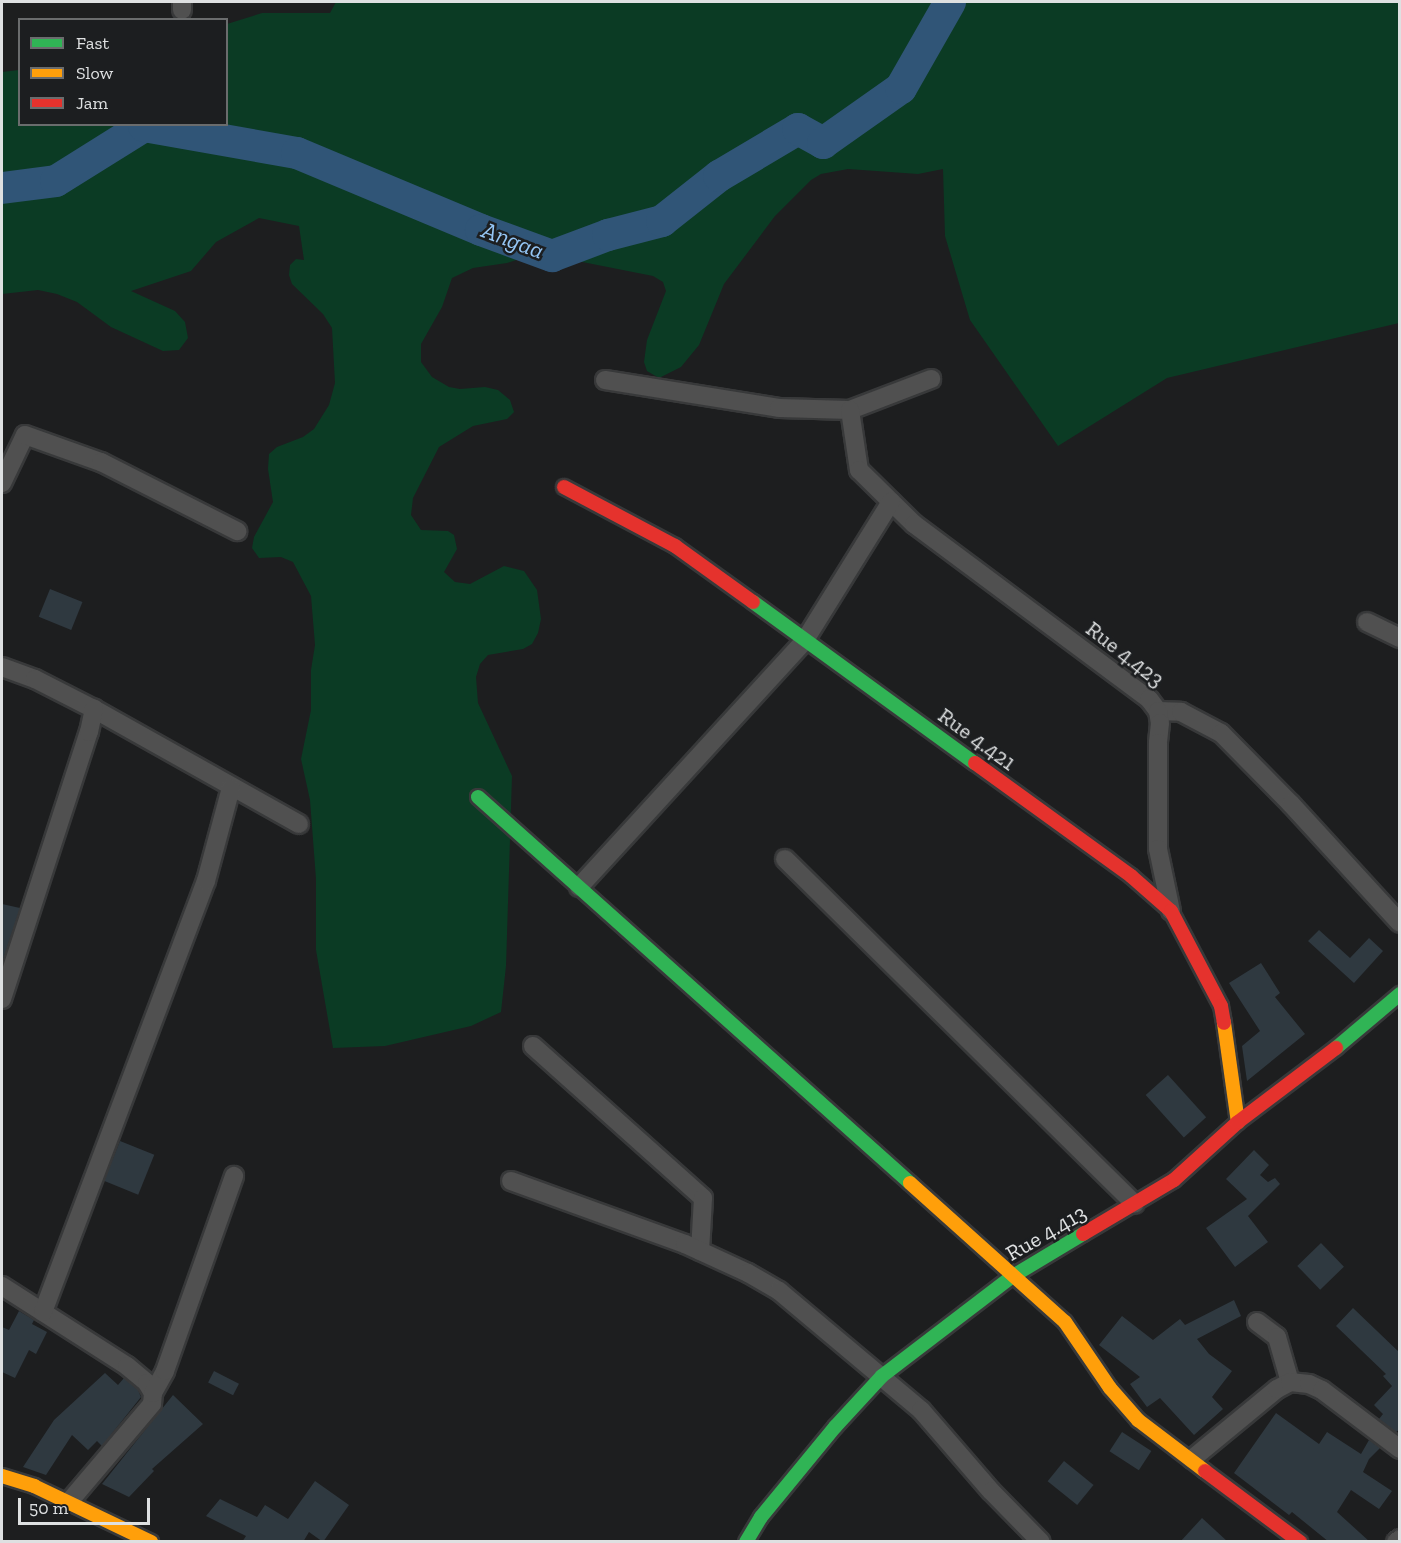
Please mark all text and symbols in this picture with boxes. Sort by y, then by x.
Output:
legend [18,18,228,126]
text: Fast [76,32,109,54]
text: Slow [76,62,113,84]
text: Jam [76,92,108,114]
water label: Angaa [478,215,548,265]
street label: Rue 4.423 [1081,615,1169,693]
street label: Rue 4.421 [933,702,1021,776]
street label: Rue 4.413 [1001,1199,1091,1267]
scale bar [21,1486,153,1524]
text: 50 m [29,1497,68,1519]

